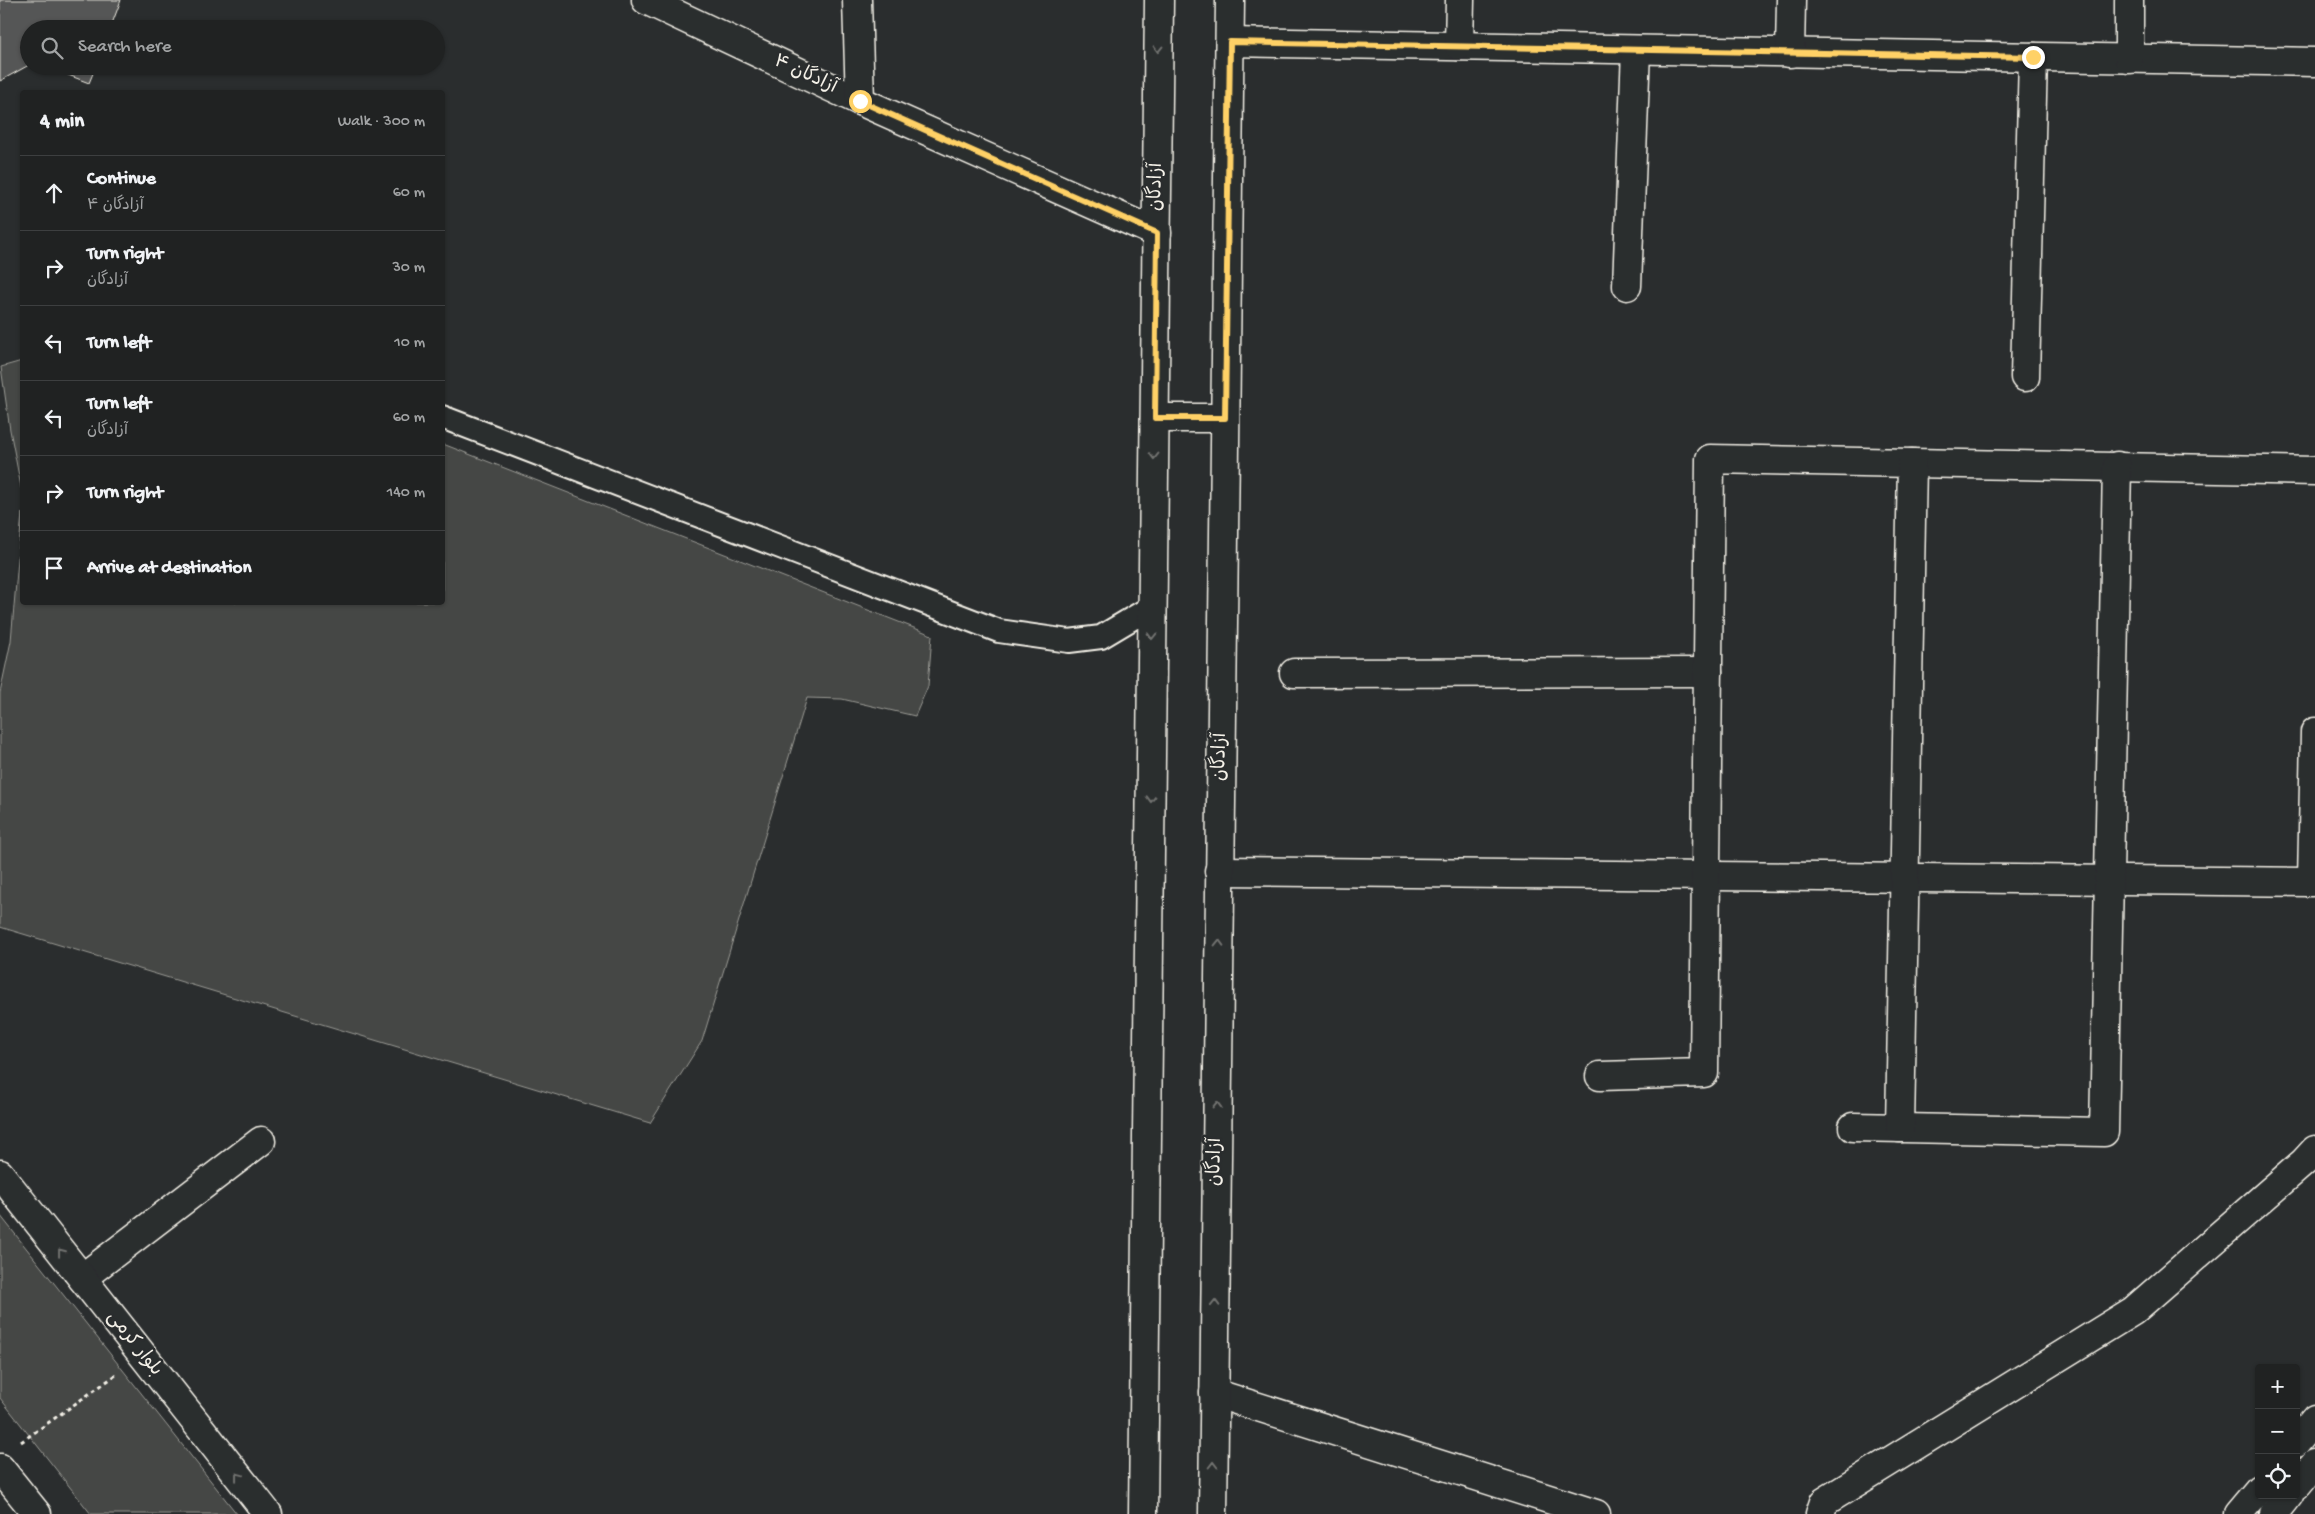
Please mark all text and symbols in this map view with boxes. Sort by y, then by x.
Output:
search box [20,20,445,75]
icon: search [38,34,66,62]
text: Search here [78,36,172,59]
one-way arrow [1153,45,1164,53]
route end [2022,46,2045,69]
street label: آزادگان ۴ [770,49,842,100]
route start [849,90,872,113]
text: 4 min [40,110,84,135]
text: Walk · 300 m [338,113,425,132]
street label: آزادگان [1143,161,1169,211]
text: Continue [87,168,156,191]
icon: ahead [40,179,68,207]
text: 60 m [393,184,425,203]
text: آزادگان ۴ [87,197,144,216]
text: Turn right [87,243,163,266]
icon: right [40,254,68,282]
text: 30 m [392,259,425,278]
text: آزادگان [87,272,128,291]
icon: left [40,329,68,357]
text: Turn left [87,332,151,355]
text: 10 m [394,334,425,353]
text: Turn left [87,393,151,416]
icon: left [40,404,68,432]
text: 60 m [393,409,425,428]
text: آزادگان [87,422,128,441]
one-way arrow [1149,452,1159,460]
icon: right [40,479,68,507]
text: Turn right [87,482,163,505]
text: 140 m [387,484,425,503]
icon: arrive [40,554,68,582]
text: Arrive at destination [87,557,251,580]
one-way arrow [1147,632,1158,640]
street label: آزادگان [1207,731,1233,781]
one-way arrow [1145,795,1156,803]
one-way arrow [1214,939,1224,946]
one-way arrow [1212,1101,1222,1109]
street label: آزادگان [1202,1136,1228,1186]
one-way arrow [59,1249,67,1258]
one-way arrow [1209,1299,1220,1307]
street label: بلوار کرمی [101,1307,167,1381]
map controls [2255,1364,2300,1499]
button: + [2255,1364,2300,1409]
button: − [2255,1409,2300,1454]
button: locate [2255,1454,2300,1499]
one-way arrow [1208,1461,1218,1469]
one-way arrow [235,1473,243,1482]

